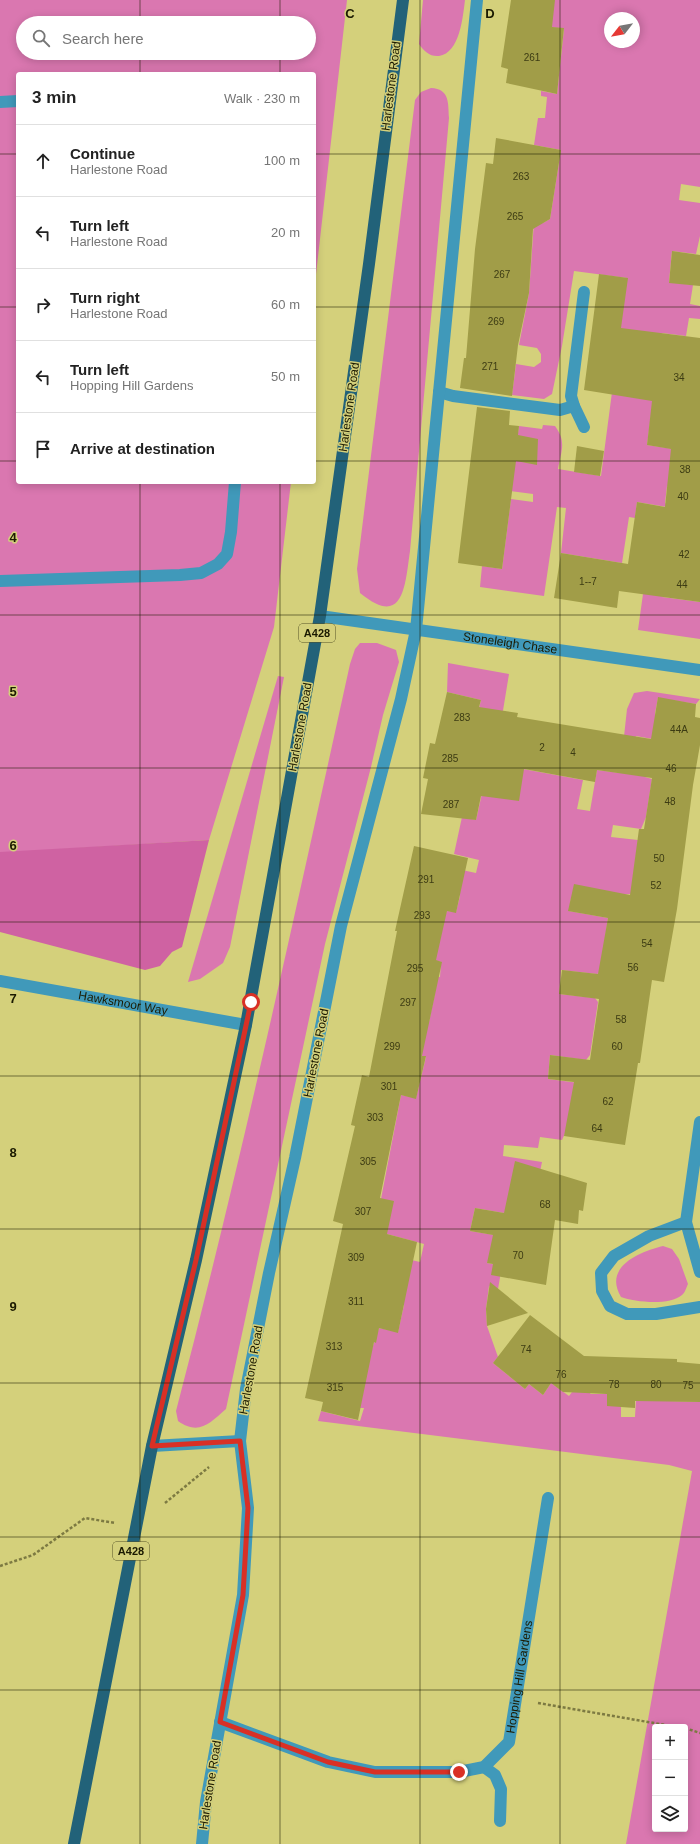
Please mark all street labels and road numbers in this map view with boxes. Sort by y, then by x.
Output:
street label: Harlestone Road [379,40,403,132]
street label: Harlestone Road [336,361,362,453]
road number: A428 [299,624,335,642]
street label: Stoneleigh Chase [462,629,558,657]
street label: Harlestone Road [285,681,315,773]
street label: Hawksmoor Way [77,988,169,1018]
street label: Harlestone Road [301,1007,331,1099]
street label: Harlestone Road [236,1324,266,1416]
road number: A428 [113,1542,149,1560]
street label: Hopping Hill Gardens [503,1619,535,1734]
street label: Harlestone Road [196,1739,224,1831]

